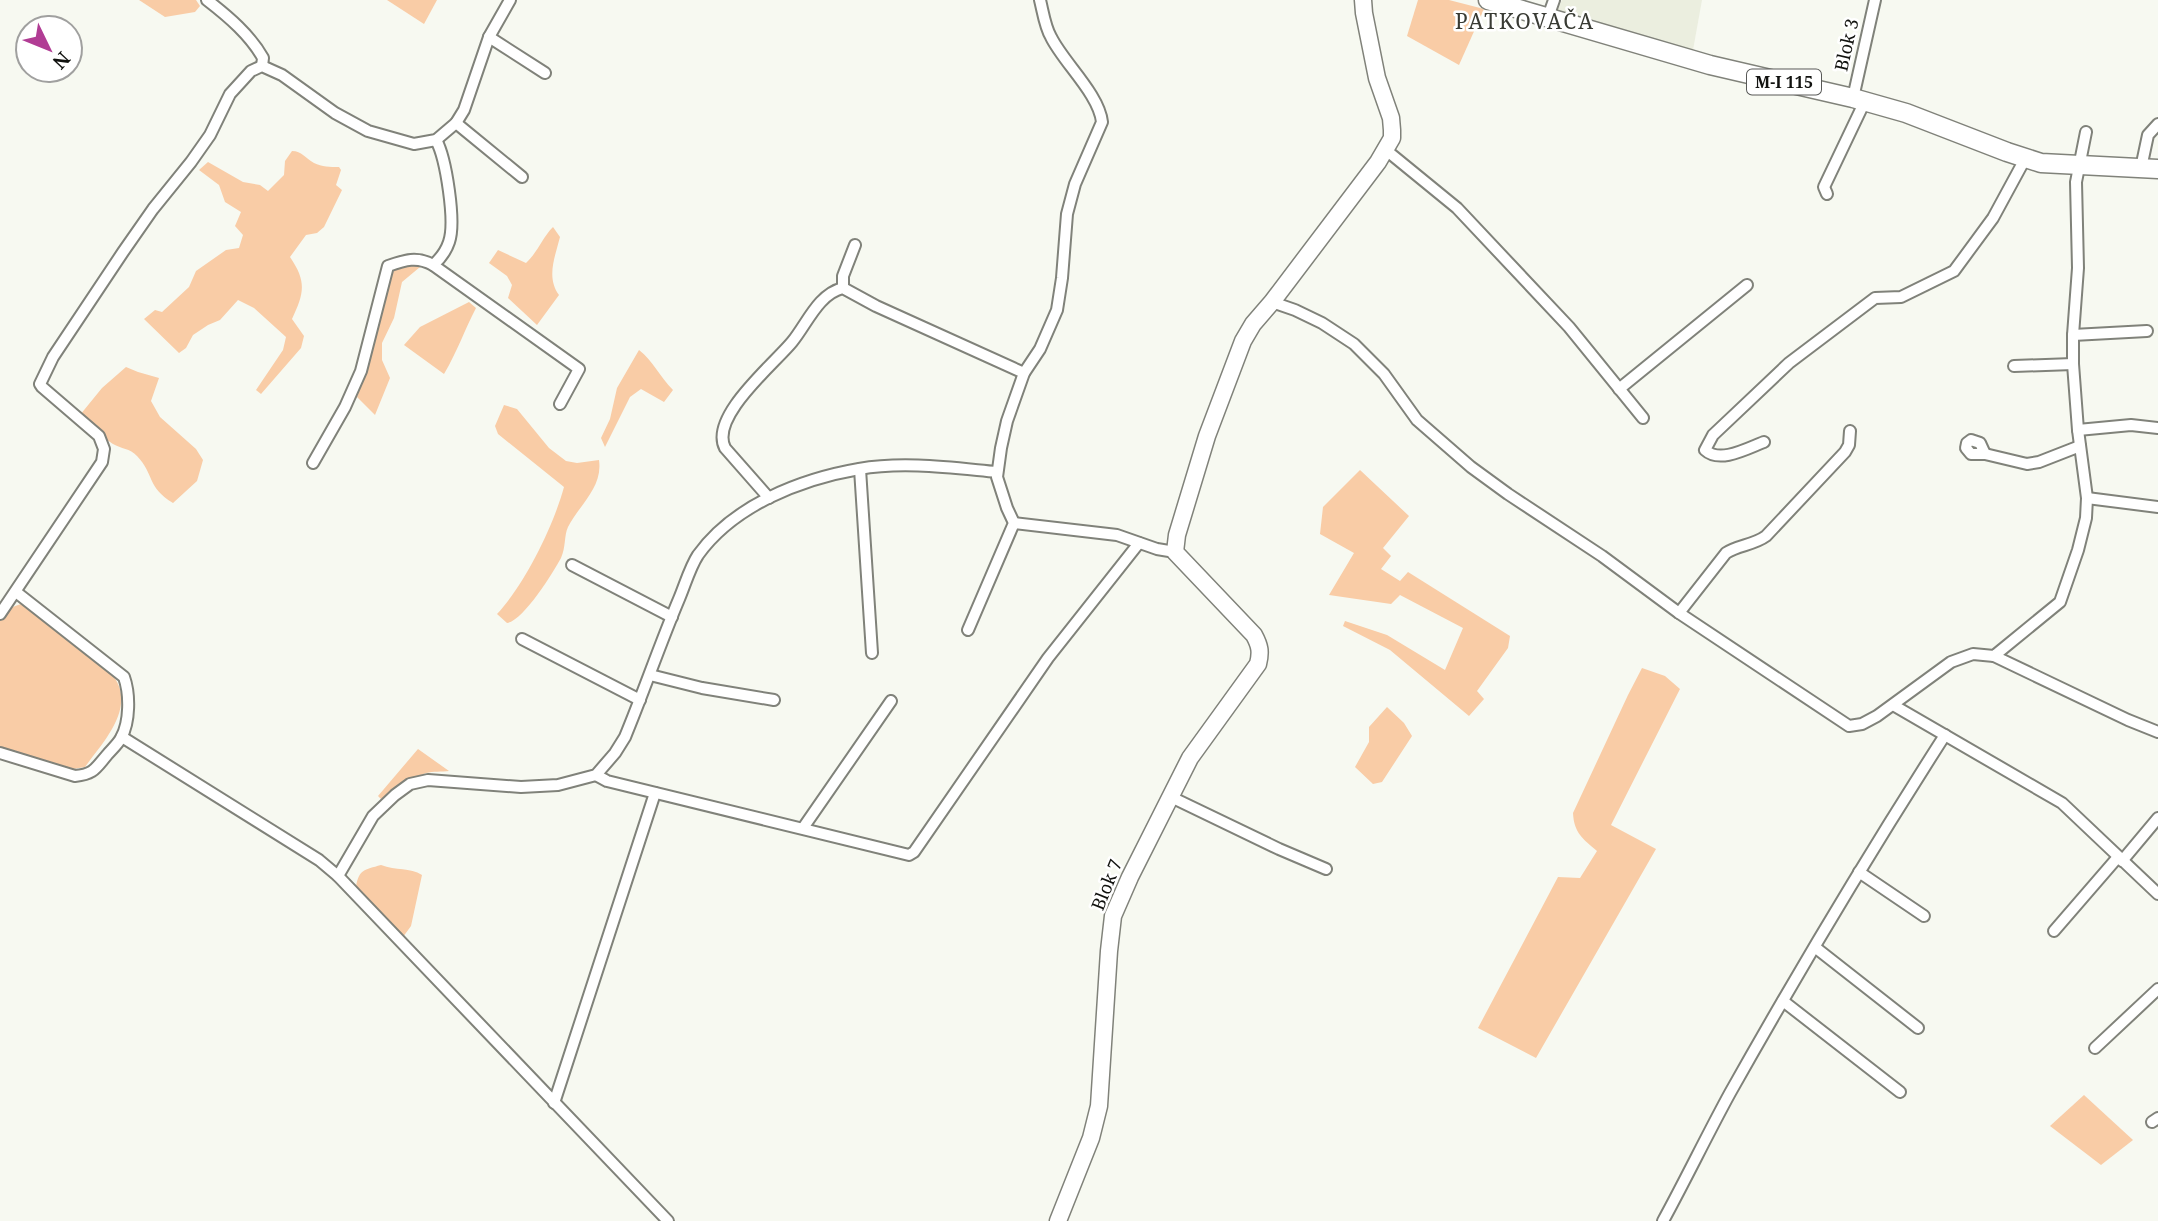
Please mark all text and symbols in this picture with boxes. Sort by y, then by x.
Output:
district label: PATKOVAČA [1455,7,1595,35]
north arrow [14,14,84,84]
street label: Blok 3 [1828,16,1864,73]
text: N [47,46,76,75]
road number: M-I 115 [1747,69,1821,94]
street label: Blok 7 [1085,856,1127,914]

